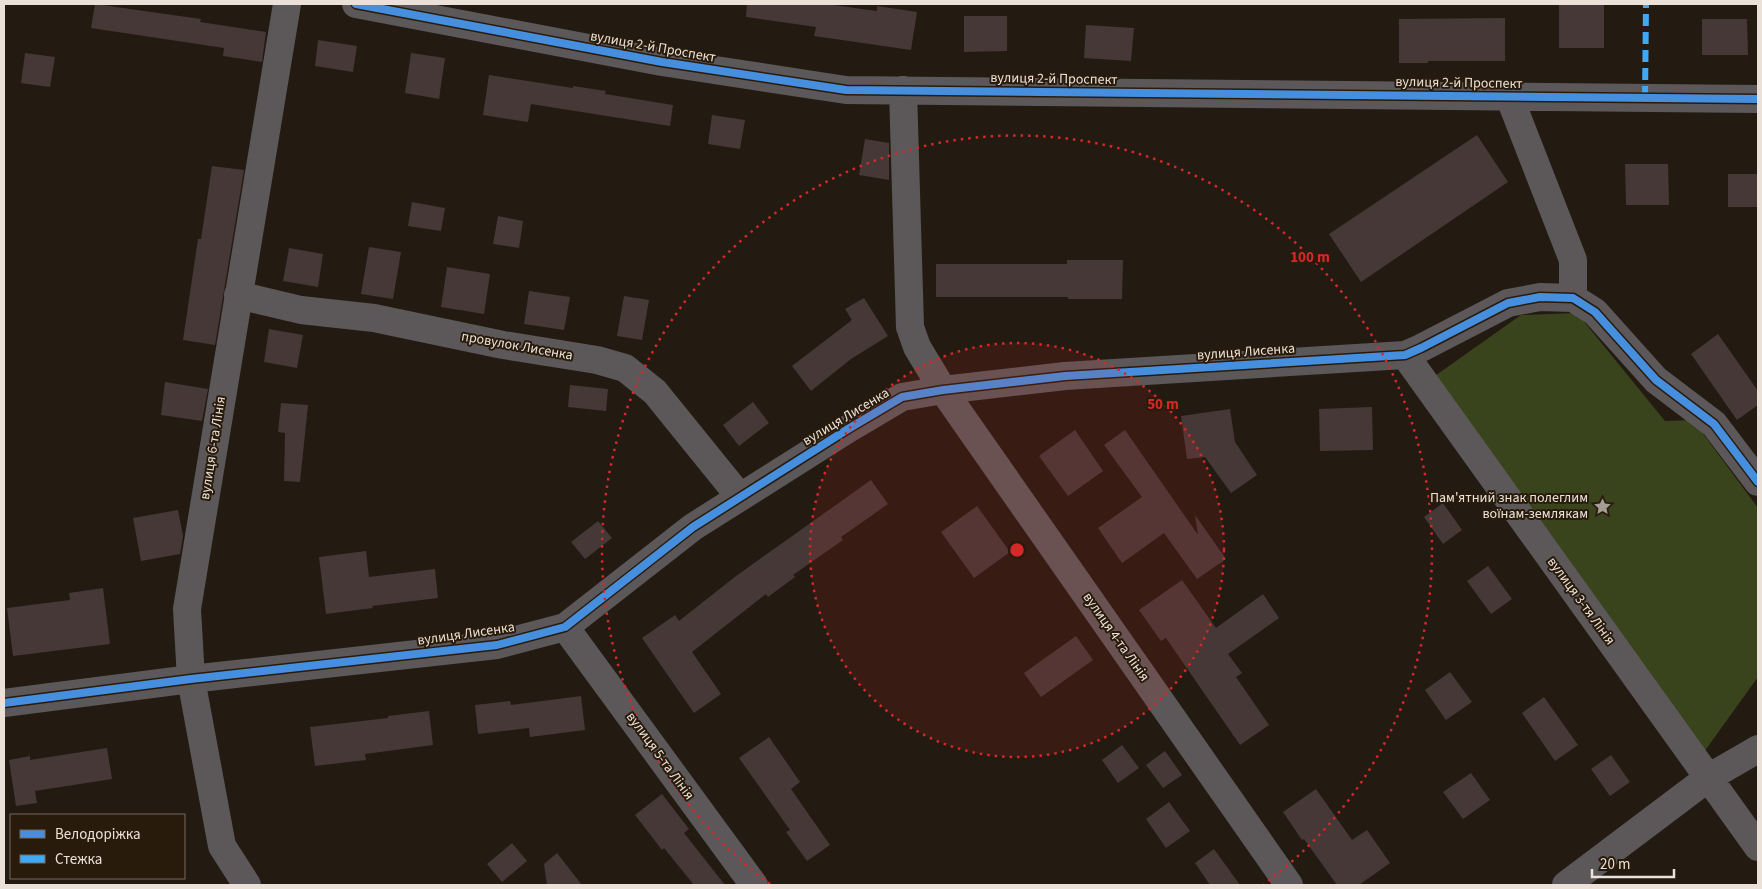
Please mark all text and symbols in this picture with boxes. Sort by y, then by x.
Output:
street label: вулиця 2-й Проспект [589,26,718,68]
street label: вулиця 2-й Проспект [990,68,1118,90]
street label: вулиця 2-й Проспект [1395,72,1523,94]
text: 100 m [1290,247,1330,268]
street label: провулок Лисенка [460,326,574,366]
street label: вулиця Лисенка [1196,339,1296,365]
street label: вулиця Лисенка [799,383,893,451]
text: 50 m [1147,394,1179,415]
street label: вулиця 6-та Лінія [195,395,231,501]
place label: Пам'ятний знак полеглим воїнам-землякам [1430,488,1588,524]
place icon: Пам'ятний знак полеглим воїнам-землякам [1592,496,1612,516]
centre of rings [1008,541,1026,559]
street label: вулиця 3-тя Лінія [1542,553,1620,649]
street label: вулиця 4-та Лінія [1078,589,1154,685]
street label: вулиця Лисенка [416,617,516,651]
street label: вулиця 5-та Лінія [621,708,699,804]
legend [10,814,185,879]
text: Велодоріжка [55,824,141,845]
scale bar [1592,846,1674,878]
text: Стежка [55,849,102,870]
text: 20 m [1600,854,1630,875]

